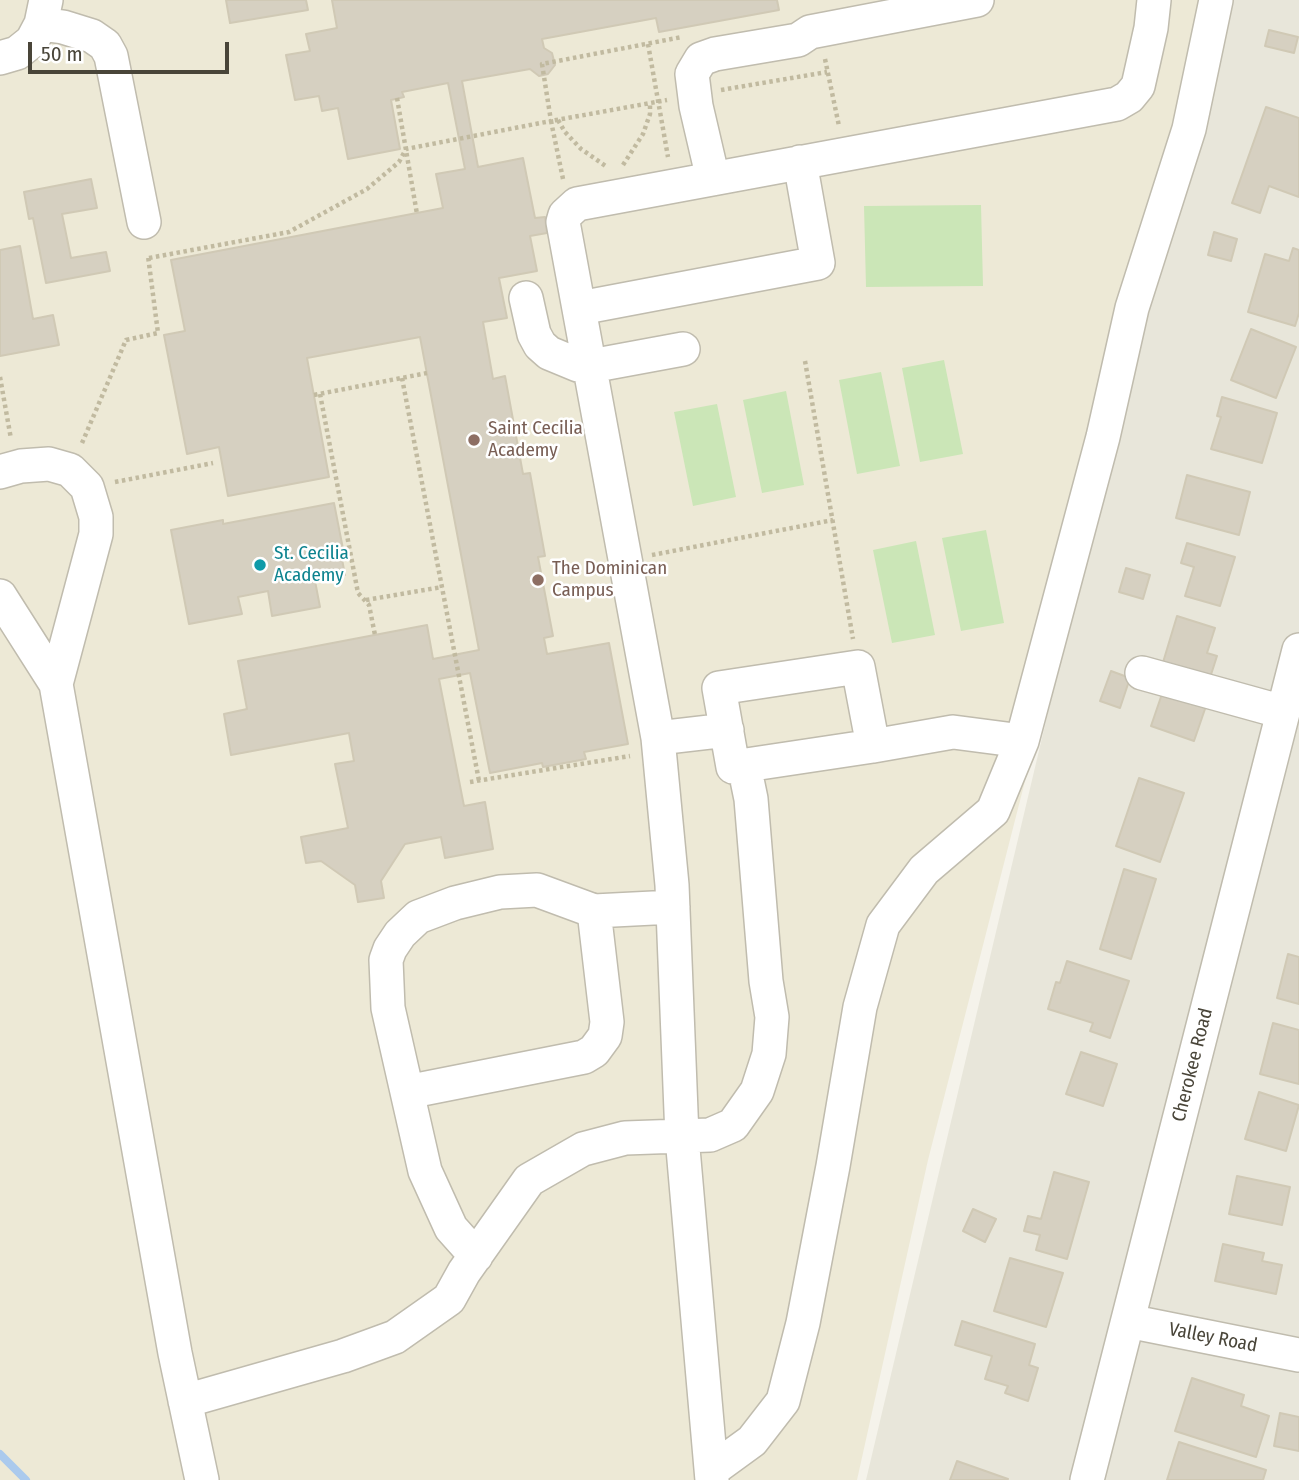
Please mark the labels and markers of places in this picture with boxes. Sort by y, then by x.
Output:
place label: Saint Cecilia Academy [488,418,583,462]
marker: Saint Cecilia Academy [466,432,482,448]
place label: St. Cecilia Academy [274,543,349,587]
marker: St. Cecilia Academy [252,557,268,573]
place label: The Dominican Campus [552,558,667,602]
marker: The Dominican Campus [530,572,546,588]

